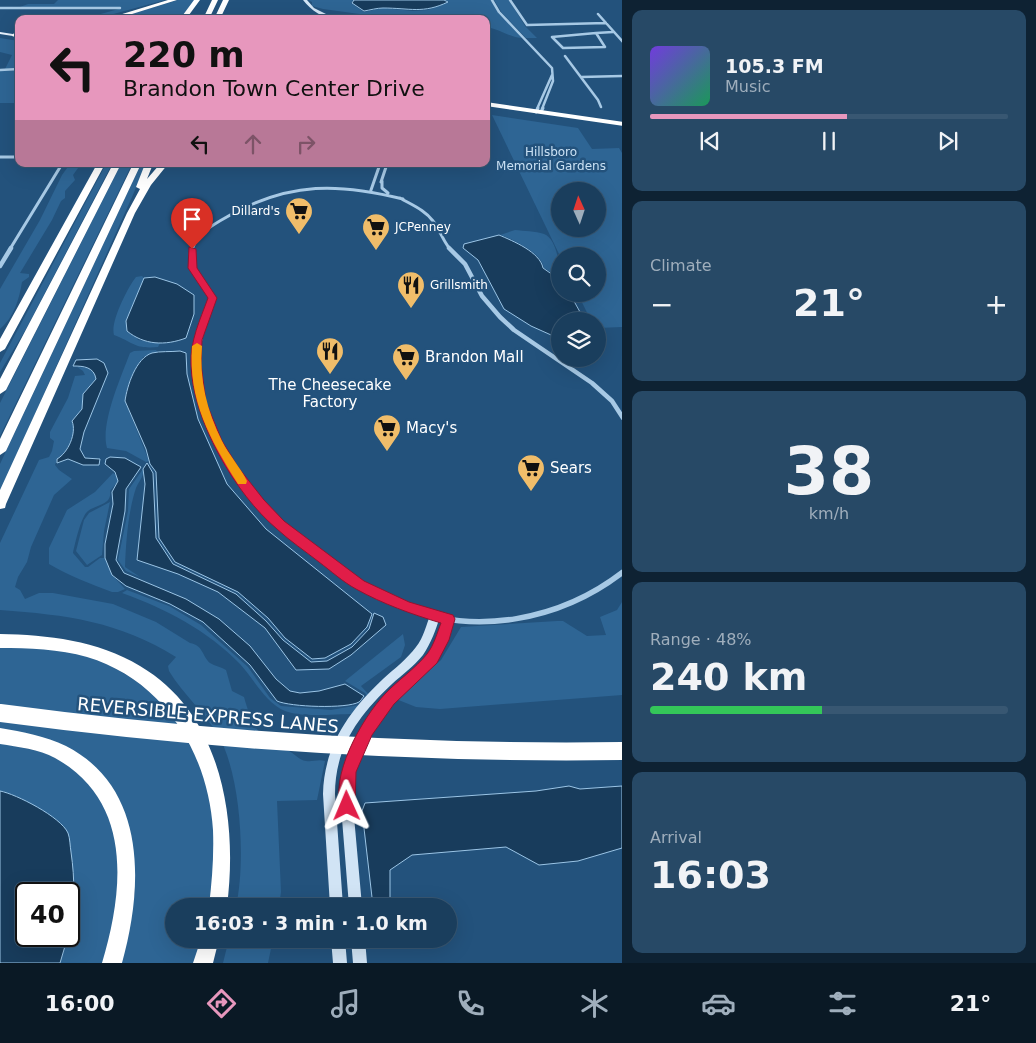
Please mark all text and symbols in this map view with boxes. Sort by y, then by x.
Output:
icon: left [40,35,105,100]
text: 220 m [123,35,245,75]
text: 105.3 FM [725,55,824,77]
text: Brandon Town Center Drive [123,76,425,101]
text: Music [725,77,771,96]
icon: previous [696,127,724,155]
icon: pause [815,127,843,155]
icon: next [934,127,962,155]
icon: left [186,130,214,158]
icon: ahead [239,130,267,158]
icon: right [292,130,320,158]
park label: Hillsboro Memorial Gardens [496,145,606,173]
north arrow [551,182,606,238]
map controls [551,182,606,367]
supermarket icon: Dillard's [284,196,314,235]
pin [171,198,213,249]
place label: Dillard's [232,204,280,218]
icon: arrive [178,205,206,233]
supermarket icon: JCPenney [361,212,391,251]
place label: JCPenney [394,220,451,234]
button: search [551,247,606,302]
text: Climate [650,256,712,275]
restaurant icon: Grillsmith [396,270,426,309]
place label: Grillsmith [430,278,488,292]
text: 21° [793,281,865,325]
text: − [650,288,673,321]
text: + [985,288,1008,321]
button: layers [551,312,606,367]
restaurant icon: The Cheesecake Factory [315,336,345,375]
supermarket icon: Brandon Mall [391,342,421,381]
place label: Brandon Mall [425,348,524,366]
place label: The Cheesecake Factory [268,376,391,411]
supermarket icon: Macy's [372,413,402,452]
place label: Macy's [406,419,457,437]
text: 38 [784,434,874,509]
supermarket icon: Sears [516,453,546,492]
place label: Sears [550,459,592,477]
text: km/h [809,504,849,523]
text: Range · 48% [650,630,752,649]
text: 240 km [650,655,807,699]
street label: REVERSIBLE EXPRESS LANES [76,693,340,737]
position arrow [320,779,372,831]
text: Arrival [650,828,702,847]
text: 16:03 [650,853,771,897]
speed limit sign: 40 [15,882,80,947]
text: 16:03 · 3 min · 1.0 km [194,912,428,934]
icon: directions [204,986,239,1021]
icon: music [328,986,363,1021]
icon: phone [453,986,488,1021]
icon: climate [577,986,612,1021]
icon: car [701,986,736,1021]
icon: filters [825,986,860,1021]
text: 16:00 [45,991,115,1016]
text: 21° [950,991,991,1016]

